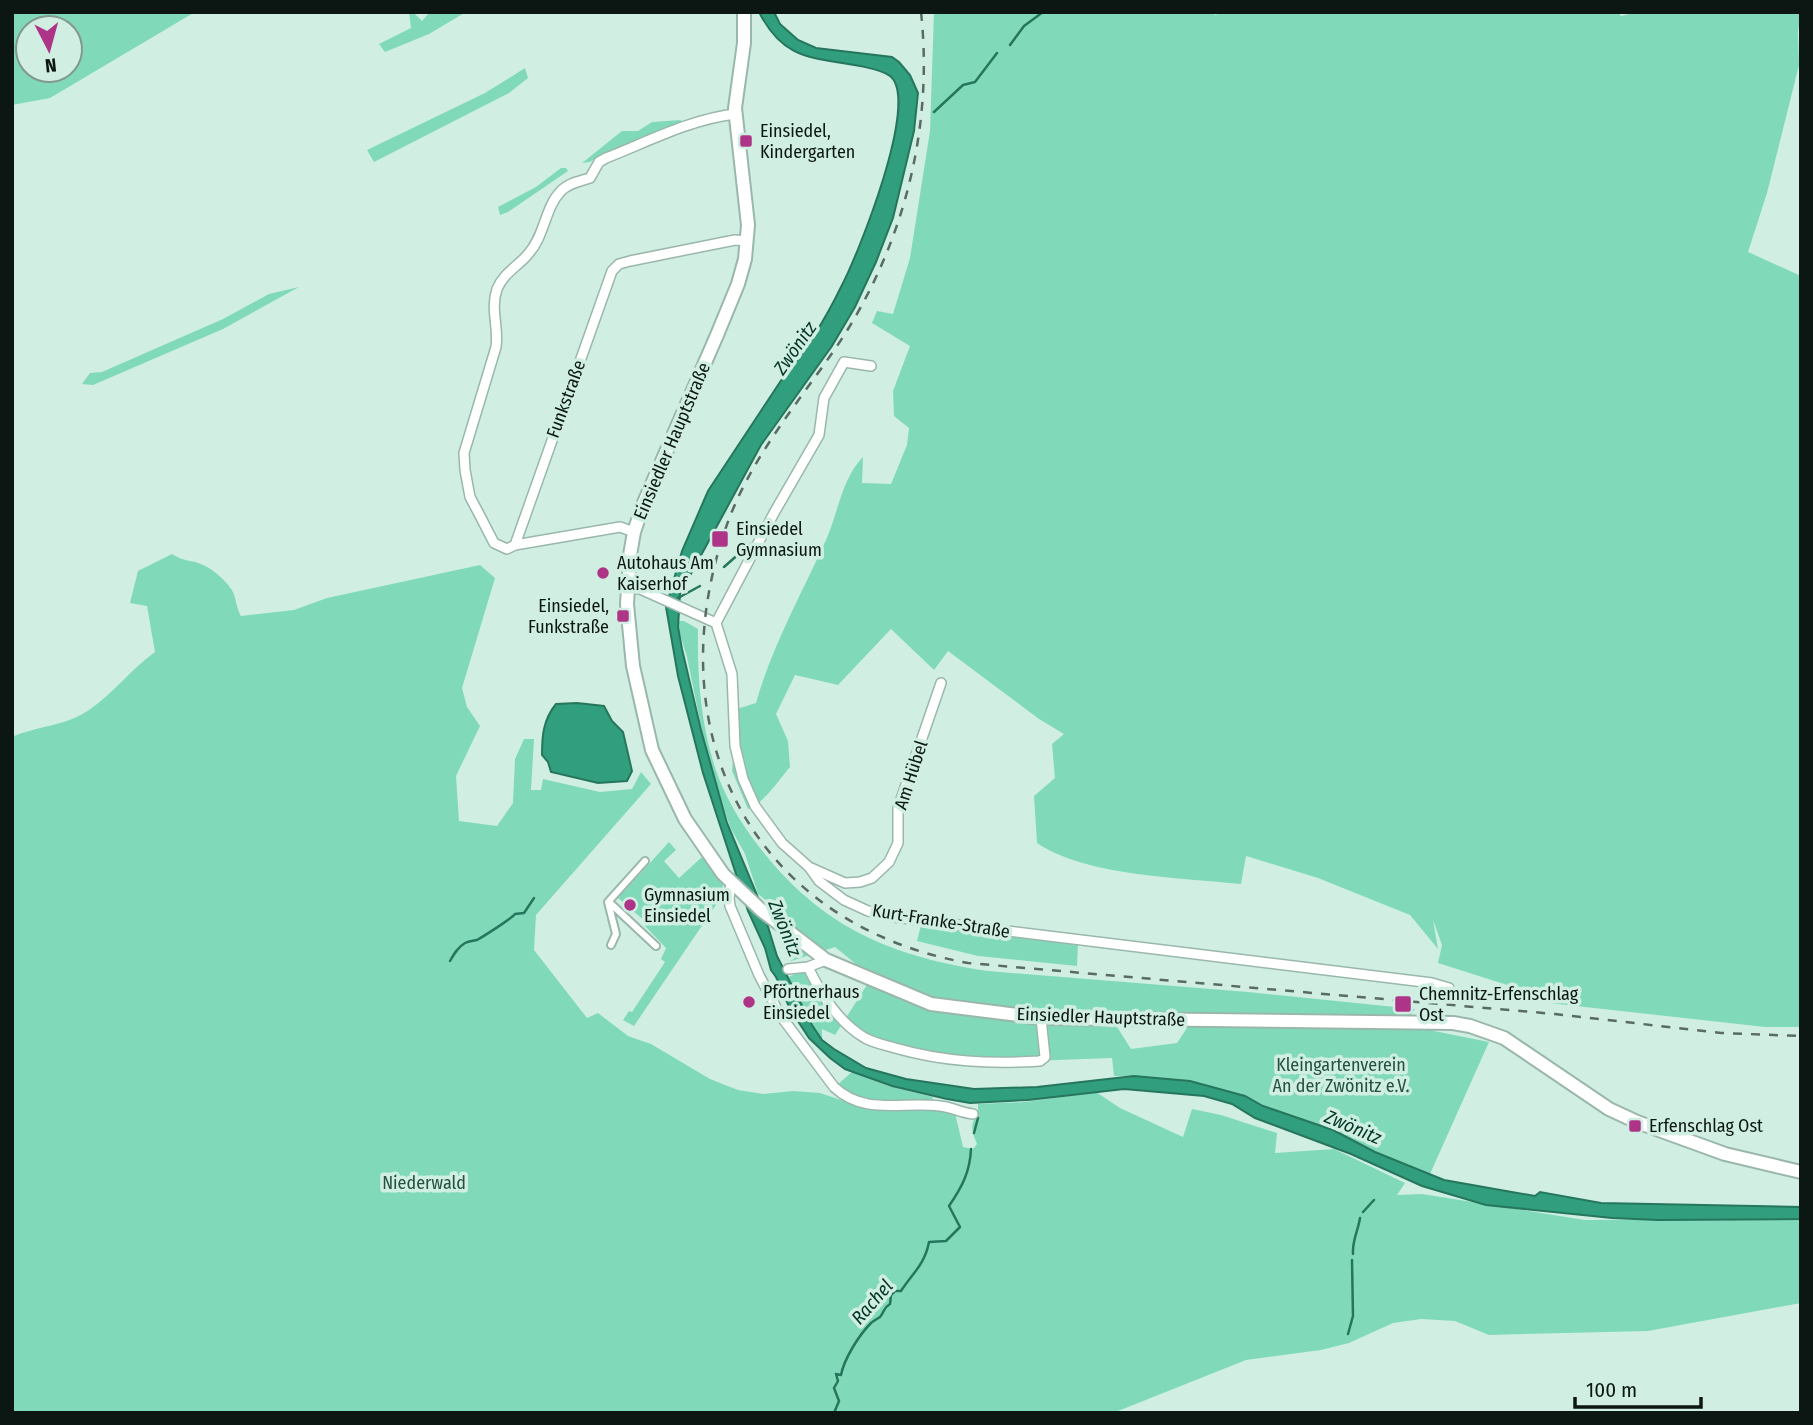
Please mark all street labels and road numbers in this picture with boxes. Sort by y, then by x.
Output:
street label: Funkstraße [542,357,590,441]
street label: Einsiedler Hauptstraße [629,359,715,523]
street label: Am Hübel [890,738,933,812]
street label: Kurt-Franke-Straße [871,899,1011,943]
street label: Einsiedler Hauptstraße [1016,1003,1186,1031]

